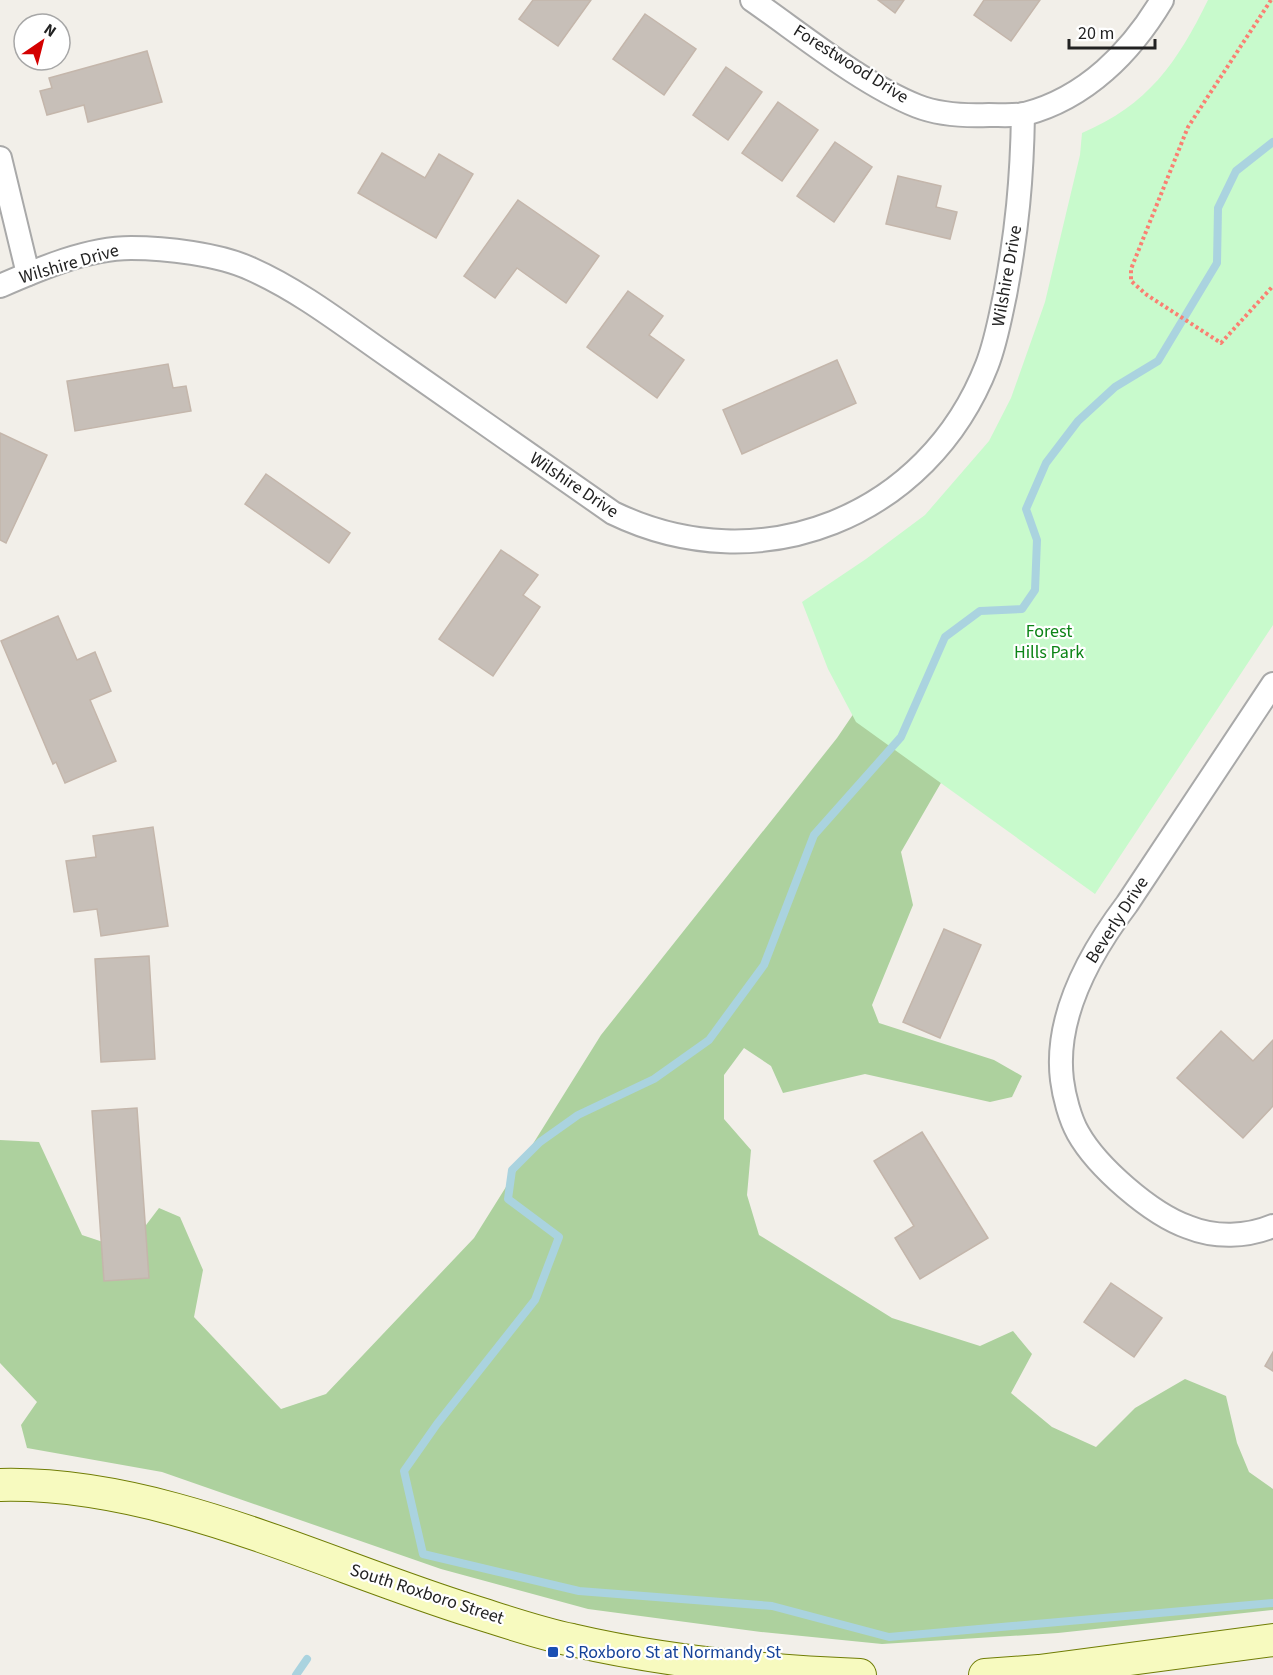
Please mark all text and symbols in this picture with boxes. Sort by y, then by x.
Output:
north arrow [12,12,72,72]
scale bar [1069,12,1154,50]
text: N [39,18,61,43]
street label: Forestwood Drive [789,19,914,110]
text: 20 m [1078,21,1114,46]
street label: Wilshire Drive [986,223,1028,329]
street label: Wilshire Drive [16,238,122,290]
street label: Wilshire Drive [525,446,624,524]
park label: Forest Hills Park [1014,619,1084,665]
street label: Beverly Drive [1080,872,1154,968]
street label: South Roxboro Street [347,1557,507,1631]
place label: S Roxboro St at Normandy St [565,1640,781,1665]
marker: S Roxboro St at Normandy St [546,1645,560,1659]

